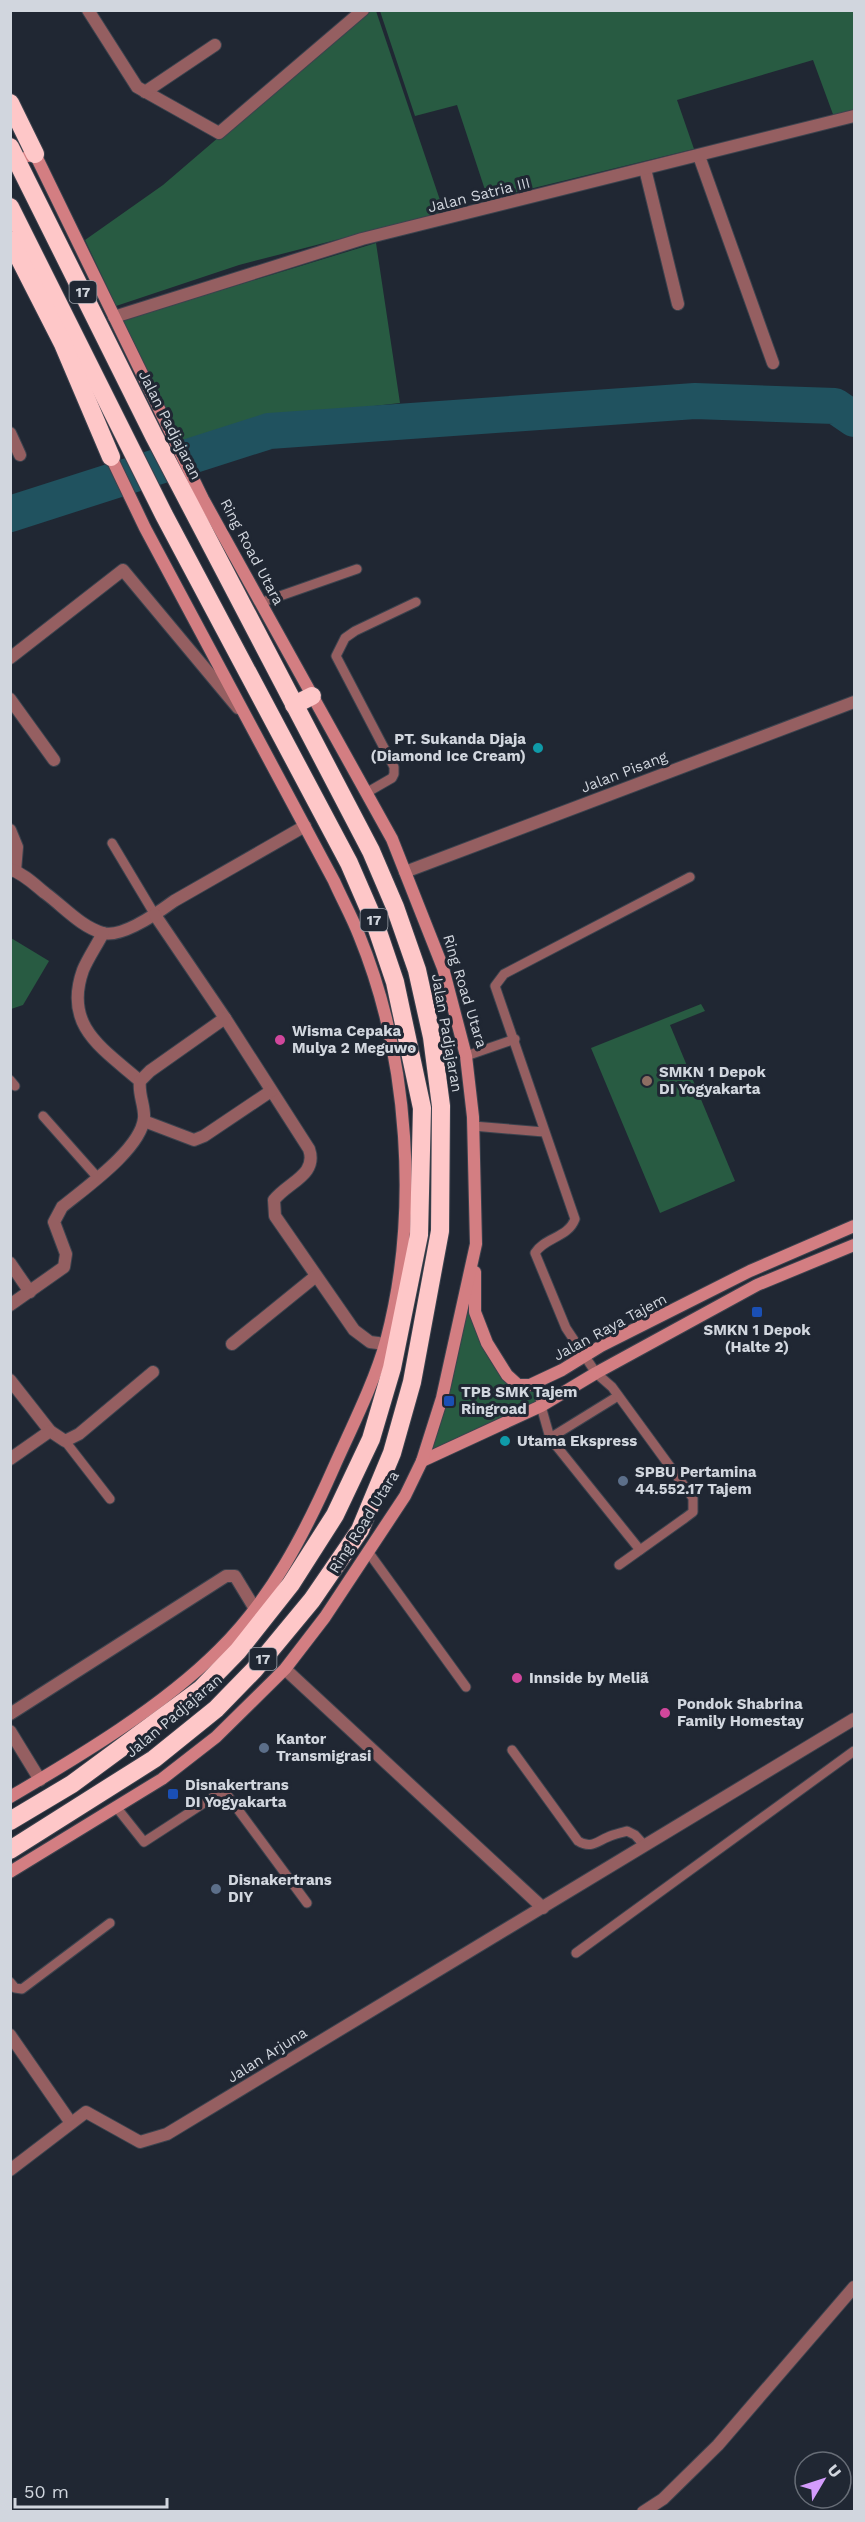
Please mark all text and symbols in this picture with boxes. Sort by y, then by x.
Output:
street label: Jalan Satria III [426,174,532,216]
road number: 17 [70,281,97,303]
street label: Jalan Padjajaran [135,368,205,482]
street label: Ring Road Utara [216,496,288,609]
place label: PT. Sukanda Djaja (Diamond Ice Cream) [371,730,526,765]
marker: PT. Sukanda Djaja (Diamond Ice Cream) [531,741,545,755]
street label: Jalan Pisang [578,747,670,797]
road number: 17 [360,909,388,931]
street label: Ring Road Utara [439,932,491,1050]
street label: Jalan Padjajaran [428,972,466,1094]
place label: Wisma Cepaka Mulya 2 Meguwo [292,1022,416,1057]
marker: Wisma Cepaka Mulya 2 Meguwo [273,1033,287,1047]
place label: SMKN 1 Depok DI Yogyakarta [659,1063,767,1098]
marker: SMKN 1 Depok DI Yogyakarta [640,1074,654,1088]
street label: Jalan Raya Tajem [550,1290,670,1364]
marker: SMKN 1 Depok (Halte 2) [750,1305,764,1319]
place label: SMKN 1 Depok (Halte 2) [704,1321,811,1356]
place label: TPB SMK Tajem Ringroad [461,1383,577,1418]
marker: TPB SMK Tajem Ringroad [442,1394,456,1408]
place label: Utama Ekspress [517,1432,637,1450]
marker: Utama Ekspress [498,1434,512,1448]
place label: SPBU Pertamina 44.552.17 Tajem [635,1463,757,1498]
street label: Ring Road Utara [325,1467,403,1577]
marker: SPBU Pertamina 44.552.17 Tajem [616,1474,630,1488]
road number: 17 [250,1648,276,1670]
place label: Innside by Meliã [529,1669,649,1687]
street label: Jalan Padjajaran [122,1671,226,1761]
marker: Innside by Meliã [510,1671,524,1685]
place label: Pondok Shabrina Family Homestay [677,1695,804,1730]
marker: Pondok Shabrina Family Homestay [658,1706,672,1720]
place label: Kantor Transmigrasi [276,1730,371,1765]
marker: Kantor Transmigrasi [257,1741,271,1755]
place label: Disnakertrans DI Yogyakarta [185,1776,289,1811]
marker: Disnakertrans DI Yogyakarta [166,1787,180,1801]
place label: Disnakertrans DIY [228,1871,332,1906]
marker: Disnakertrans DIY [209,1882,223,1896]
street label: Jalan Arjuna [224,2023,311,2087]
north arrow [793,2450,853,2510]
text: U [823,2460,845,2481]
scale bar [15,2471,166,2509]
text: 50 m [24,2481,69,2502]

